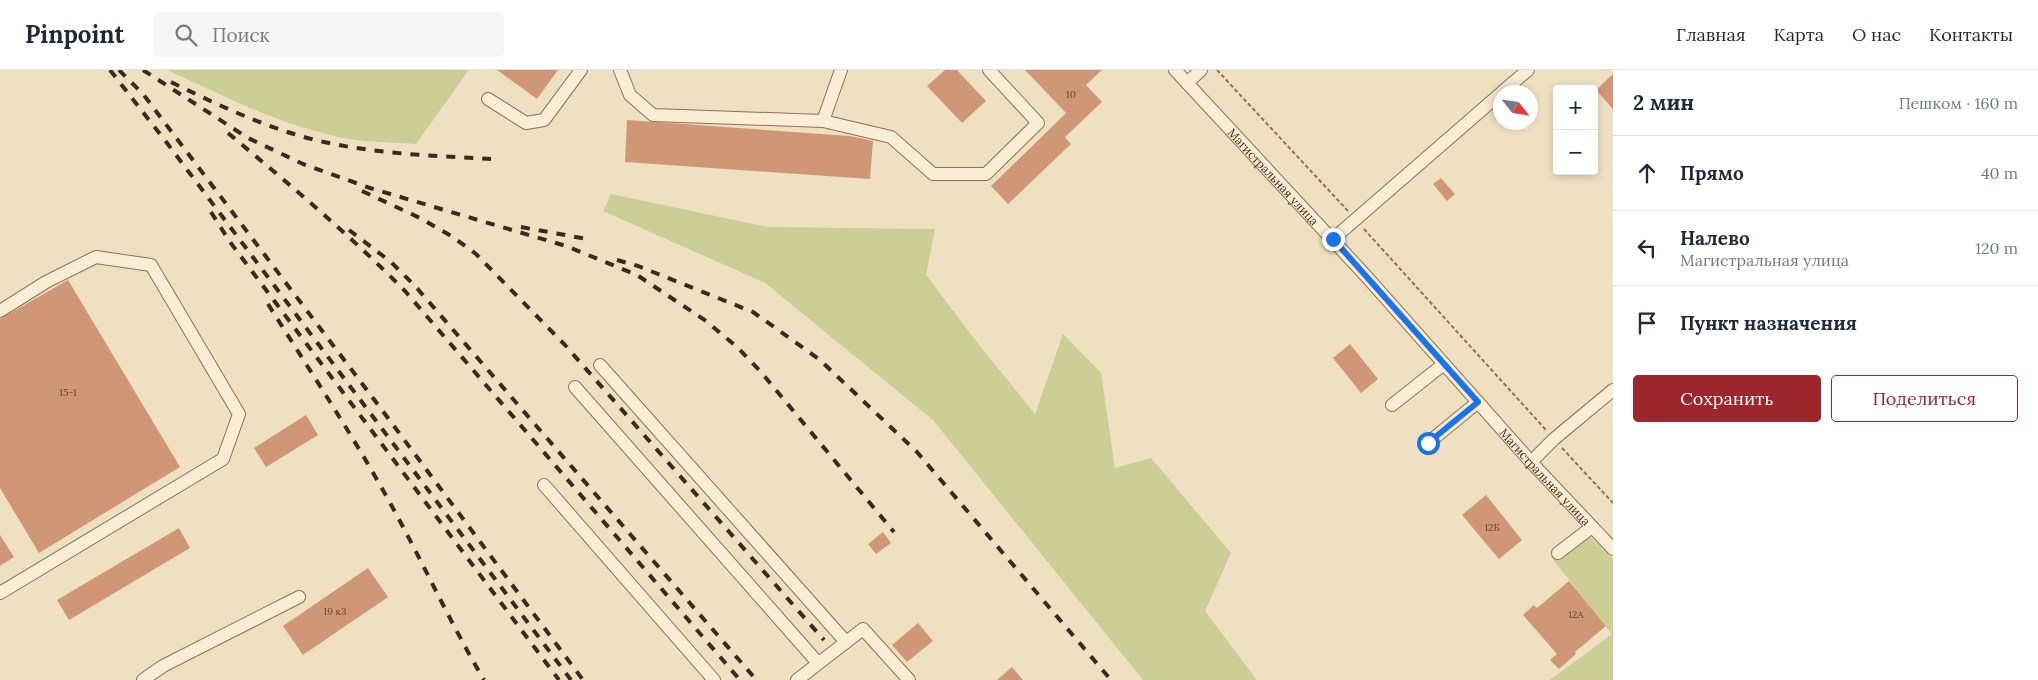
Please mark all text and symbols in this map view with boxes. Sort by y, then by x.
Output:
search box [154,12,504,57]
text: Pinpoint [25,19,124,50]
icon: search [172,21,200,49]
text: Поиск [212,23,270,47]
text: Главная [1676,23,1745,46]
text: Карта [1773,23,1824,46]
text: О нас [1852,23,1901,46]
text: Контакты [1929,23,2013,46]
north arrow [1493,85,1538,130]
map controls [1553,85,1598,175]
button: + [1553,85,1598,130]
house number: 10 [1066,88,1076,101]
text: 2 мин [1633,89,1694,116]
text: Пешком · 160 m [1899,93,2018,113]
street label: Магистральная улица [1225,125,1322,228]
button: − [1553,130,1598,175]
icon: ahead [1633,159,1661,187]
text: Прямо [1680,161,1744,185]
text: 40 m [1981,163,2018,183]
text: Налево [1680,226,1750,250]
route end [1322,228,1345,251]
icon: left [1633,234,1661,262]
text: 120 m [1975,238,2018,258]
text: Магистральная улица [1680,250,1849,270]
icon: arrive [1633,309,1661,337]
text: Пункт назначения [1680,311,1857,335]
button: Сохранить [1633,375,1821,422]
button: Поделиться [1831,375,2018,422]
house number: 15-1 [59,386,77,399]
street label: Магистральная улица [1497,425,1594,528]
route start [1417,432,1440,455]
house number: 12Б [1484,521,1500,534]
house number: 19 к3 [324,605,347,618]
house number: 12А [1568,608,1584,621]

